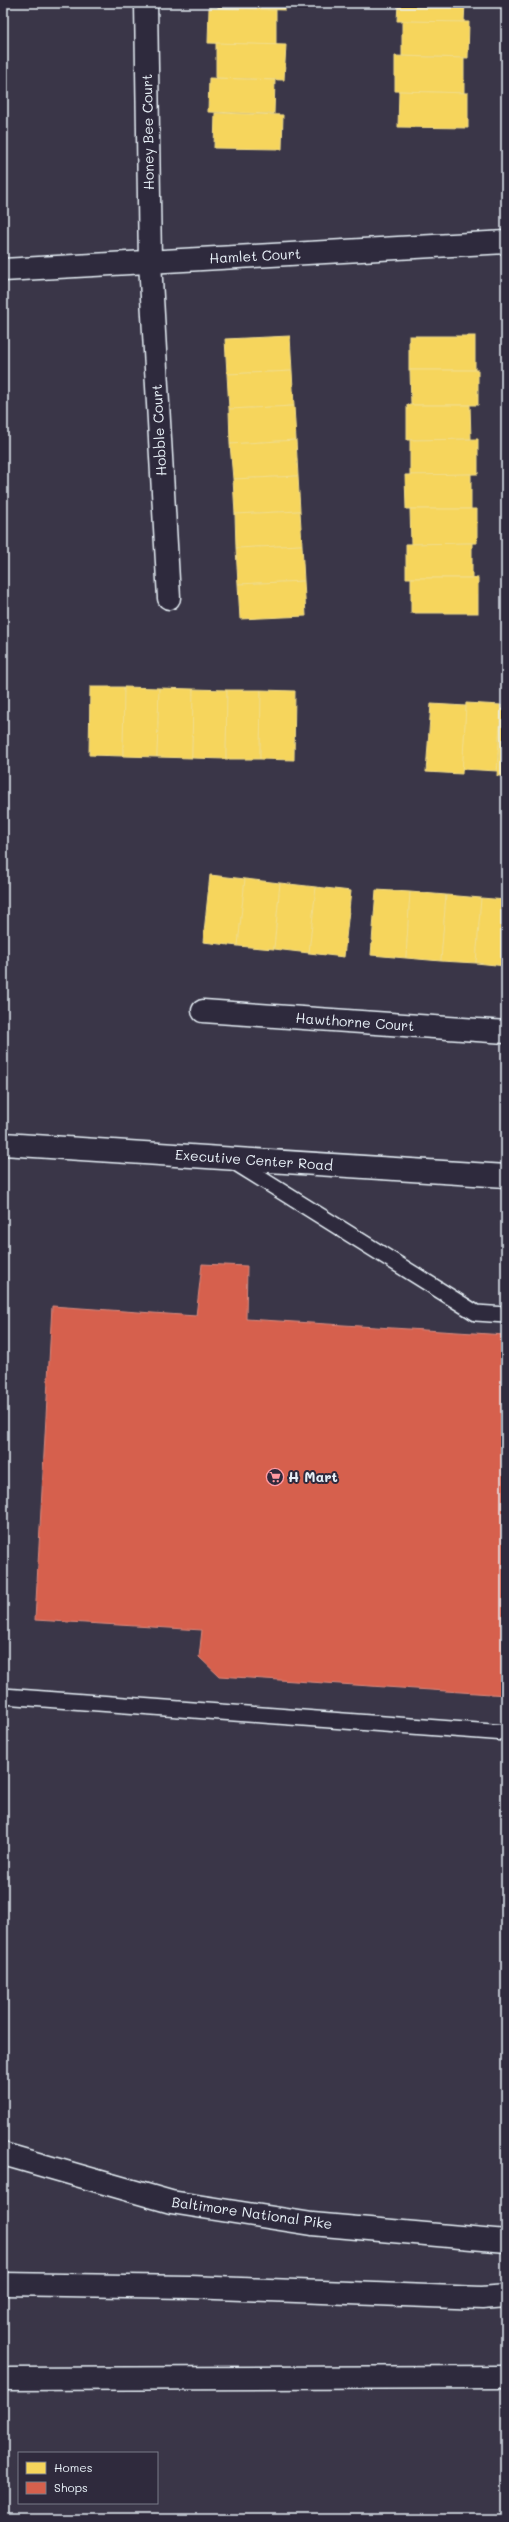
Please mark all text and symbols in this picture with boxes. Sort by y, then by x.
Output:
street label: Honey Bee Court [137,74,158,190]
street label: Hamlet Court [209,244,301,267]
street label: Hobble Court [147,384,170,476]
street label: Hawthorne Court [295,1008,415,1035]
street label: Executive Center Road [174,1145,334,1175]
supermarket icon: H Mart [265,1467,285,1487]
place label: H Mart [288,1467,338,1486]
street label: Baltimore National Pike [170,2192,334,2233]
legend [18,2452,158,2504]
text: Homes [54,2459,93,2475]
text: Shops [54,2479,88,2495]

